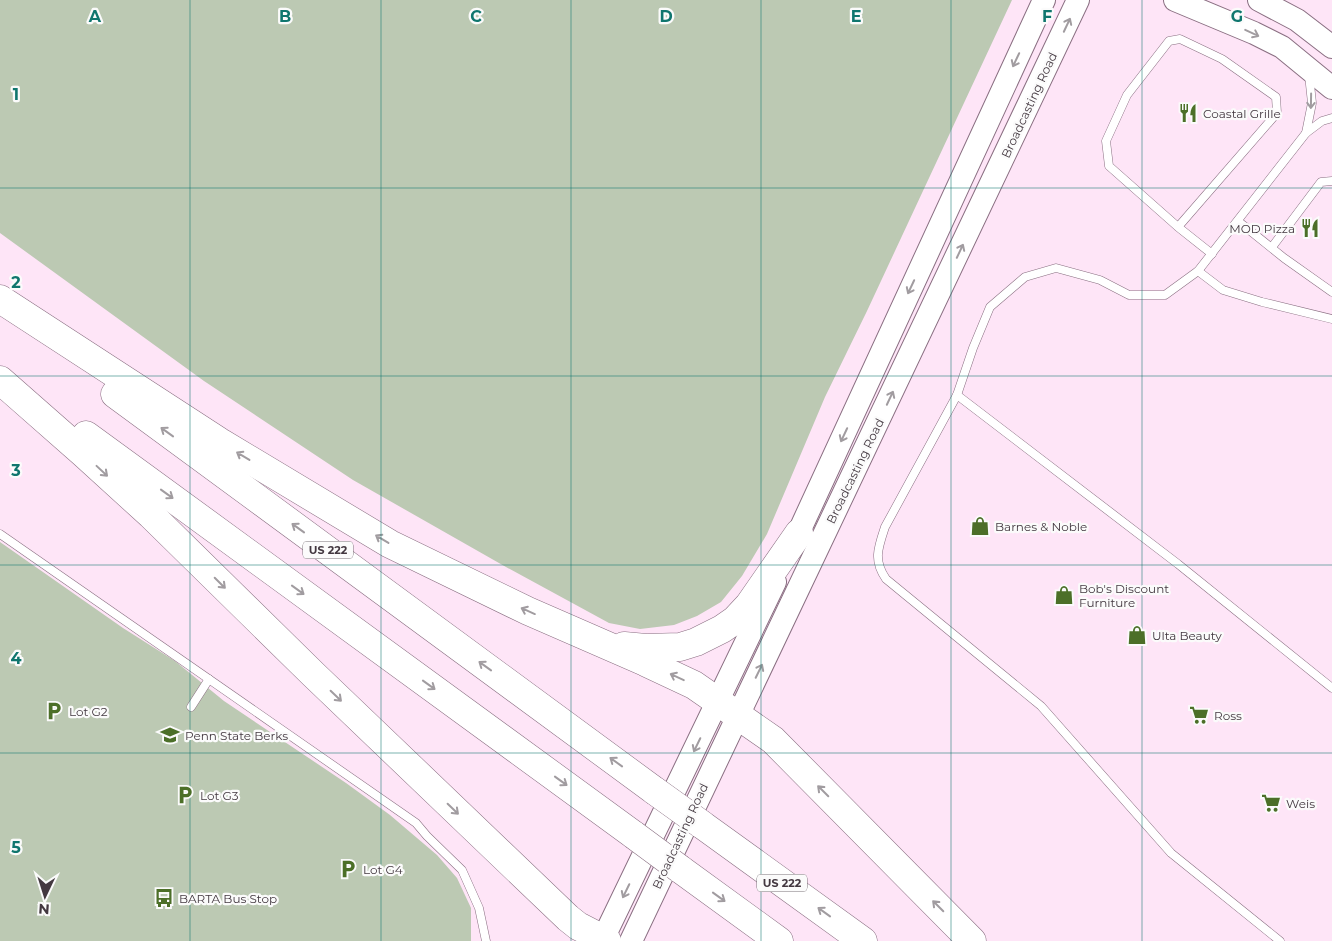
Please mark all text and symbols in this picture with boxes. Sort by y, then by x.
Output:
text: A [88,7,102,26]
text: B [279,7,291,26]
text: C [470,7,482,26]
text: D [659,7,673,26]
text: E [851,7,861,26]
text: F [1042,7,1052,26]
text: G [1231,7,1243,26]
one-way arrow [1062,18,1072,33]
one-way arrow [1244,28,1259,38]
street label: Broadcasting Road [998,50,1060,160]
one-way arrow [1010,52,1020,67]
text: 1 [13,85,19,104]
one-way arrow [1306,92,1316,108]
restaurant icon: Coastal Grille [1177,102,1199,124]
place label: Coastal Grille [1203,106,1281,121]
restaurant icon: MOD Pizza [1299,217,1321,239]
place label: MOD Pizza [1229,221,1295,236]
one-way arrow [955,244,965,259]
text: 2 [11,273,21,292]
one-way arrow [906,279,916,294]
one-way arrow [886,391,895,406]
street label: Broadcasting Road [823,416,887,526]
one-way arrow [160,427,174,437]
one-way arrow [838,427,848,442]
one-way arrow [237,450,251,460]
text: 3 [10,461,21,480]
one-way arrow [96,465,109,477]
one-way arrow [160,489,174,499]
shop icon: Barnes & Noble [969,515,991,537]
place label: Barnes & Noble [995,519,1087,534]
one-way arrow [291,523,305,533]
one-way arrow [376,534,390,544]
road number: US 222 [303,542,353,558]
one-way arrow [214,576,226,589]
place label: Bob's Discount Furniture [1079,581,1169,610]
shop icon: Bob's Discount Furniture [1053,584,1075,606]
one-way arrow [291,585,305,595]
one-way arrow [521,606,536,616]
shop icon: Ulta Beauty [1126,624,1148,646]
place label: Ulta Beauty [1152,628,1222,643]
text: 4 [10,649,22,668]
one-way arrow [478,661,492,671]
one-way arrow [754,663,764,678]
one-way arrow [670,671,685,681]
one-way arrow [422,680,435,691]
one-way arrow [330,690,342,702]
parking icon: Lot G2 [43,700,65,722]
place label: Lot G2 [69,704,108,719]
supermarket icon: Ross [1188,704,1210,726]
place label: Ross [1214,708,1242,723]
school or university icon: Penn State Berks [159,724,181,746]
place label: Penn State Berks [185,728,288,743]
one-way arrow [692,737,702,752]
one-way arrow [609,757,623,767]
one-way arrow [554,776,568,786]
street label: Broadcasting Road [649,781,711,891]
parking icon: Lot G3 [174,784,196,806]
one-way arrow [817,784,829,797]
place label: Lot G3 [200,788,239,803]
supermarket icon: Weis [1260,792,1282,814]
place label: Weis [1286,796,1315,811]
one-way arrow [447,803,460,815]
text: 5 [11,838,21,857]
parking icon: Lot G4 [337,858,359,880]
place label: Lot G4 [363,862,403,877]
north arrow [20,871,70,921]
road number: US 222 [757,874,807,891]
one-way arrow [621,883,631,898]
bus stop icon: BARTA Bus Stop [153,887,175,909]
place label: BARTA Bus Stop [179,891,277,906]
one-way arrow [712,892,726,903]
text: N [38,900,50,918]
one-way arrow [932,901,944,913]
one-way arrow [817,907,831,918]

